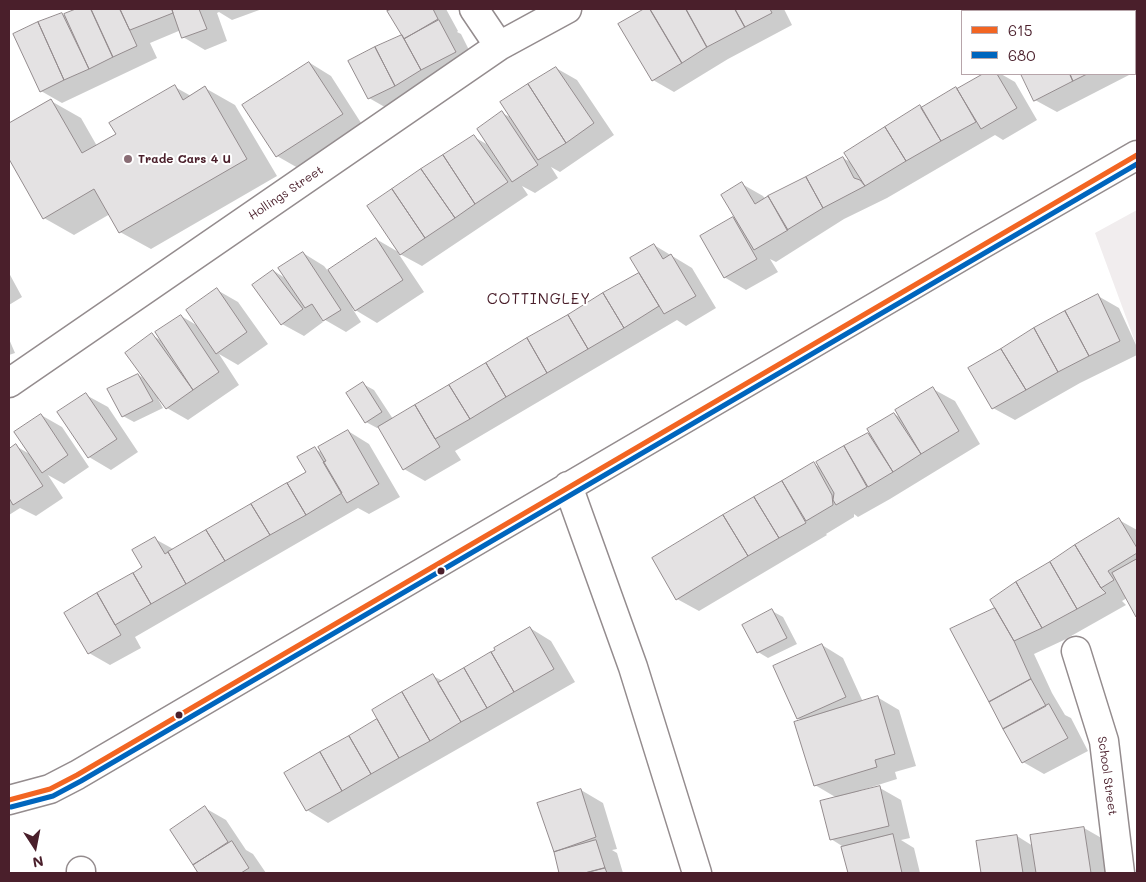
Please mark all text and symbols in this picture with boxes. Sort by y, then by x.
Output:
legend [961,10,1136,75]
text: 615 [1008,20,1033,40]
text: 680 [1008,45,1035,65]
place label: Trade Cars 4 U [138,152,231,166]
marker: Trade Cars 4 U [122,153,134,165]
street label: Hollings Street [246,163,326,223]
district label: COTTINGLEY [486,290,592,308]
unlabelled marker [436,566,446,576]
unlabelled marker [174,710,184,720]
street label: School Street [1094,735,1120,817]
north arrow [10,822,60,872]
text: N [31,852,45,873]

